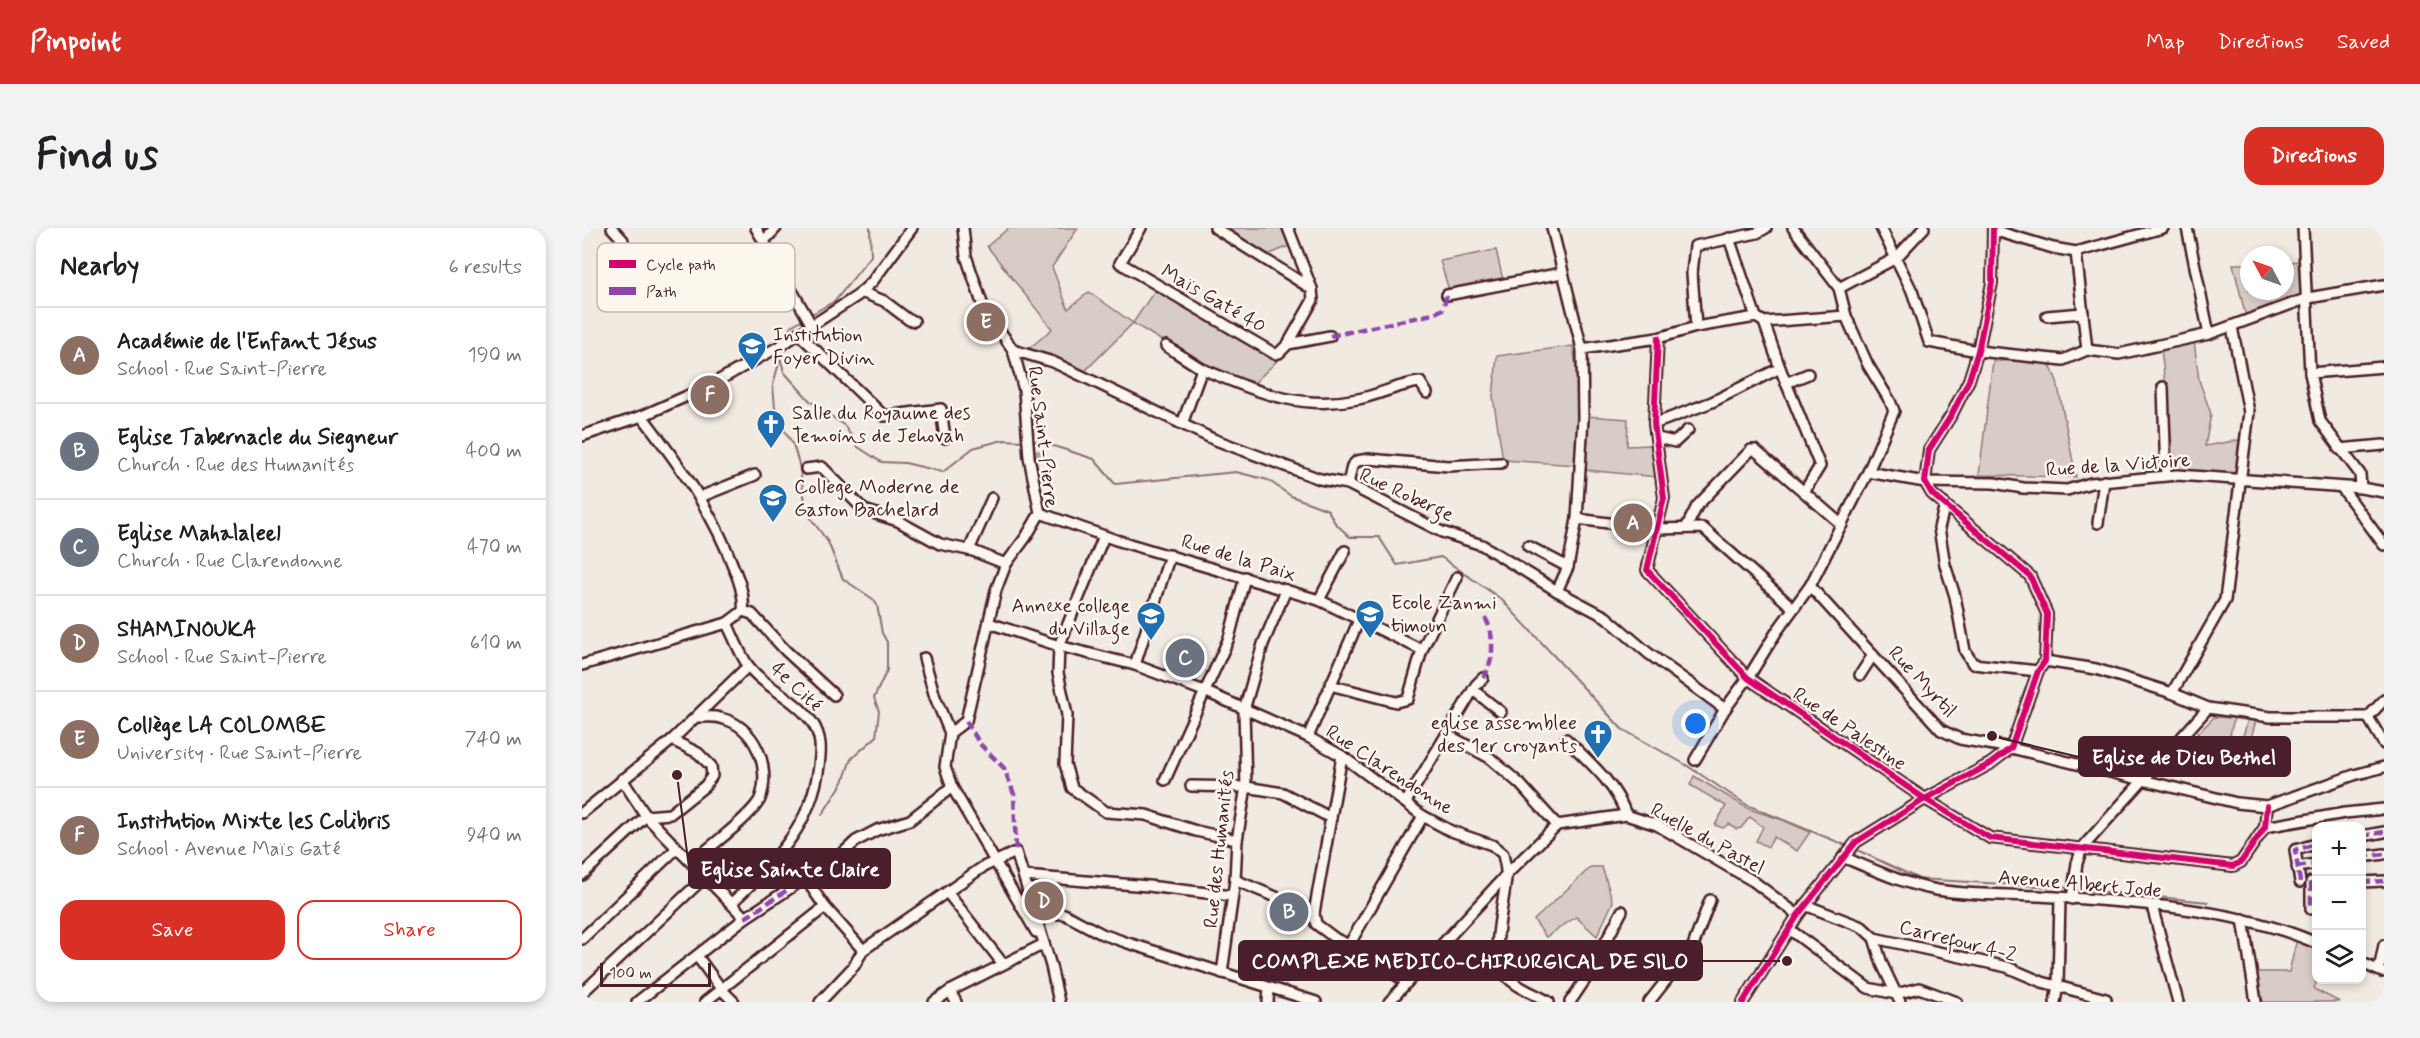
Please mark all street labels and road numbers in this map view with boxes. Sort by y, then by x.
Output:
street label: Maïs Gaté 40 [1156,258,1271,340]
street label: Rue Saint-Pierre [1020,365,1065,510]
street label: Rue de la Victoire [2045,447,2191,484]
street label: Rue Roberge [1354,462,1458,531]
street label: Rue de la Paix [1178,528,1300,589]
street label: Rue Myrtil [1882,640,1962,724]
street label: 4e Cité [764,656,828,718]
street label: Rue de Palestine [1787,681,1911,777]
street label: Rue Clarendonne [1320,719,1458,822]
street label: Rue des Humanités [1198,769,1241,929]
street label: Ruelle du Pastel [1645,797,1769,882]
street label: Avenue Albert Jode [1997,864,2163,905]
street label: Carrefour 4-2 [1896,914,2019,971]

